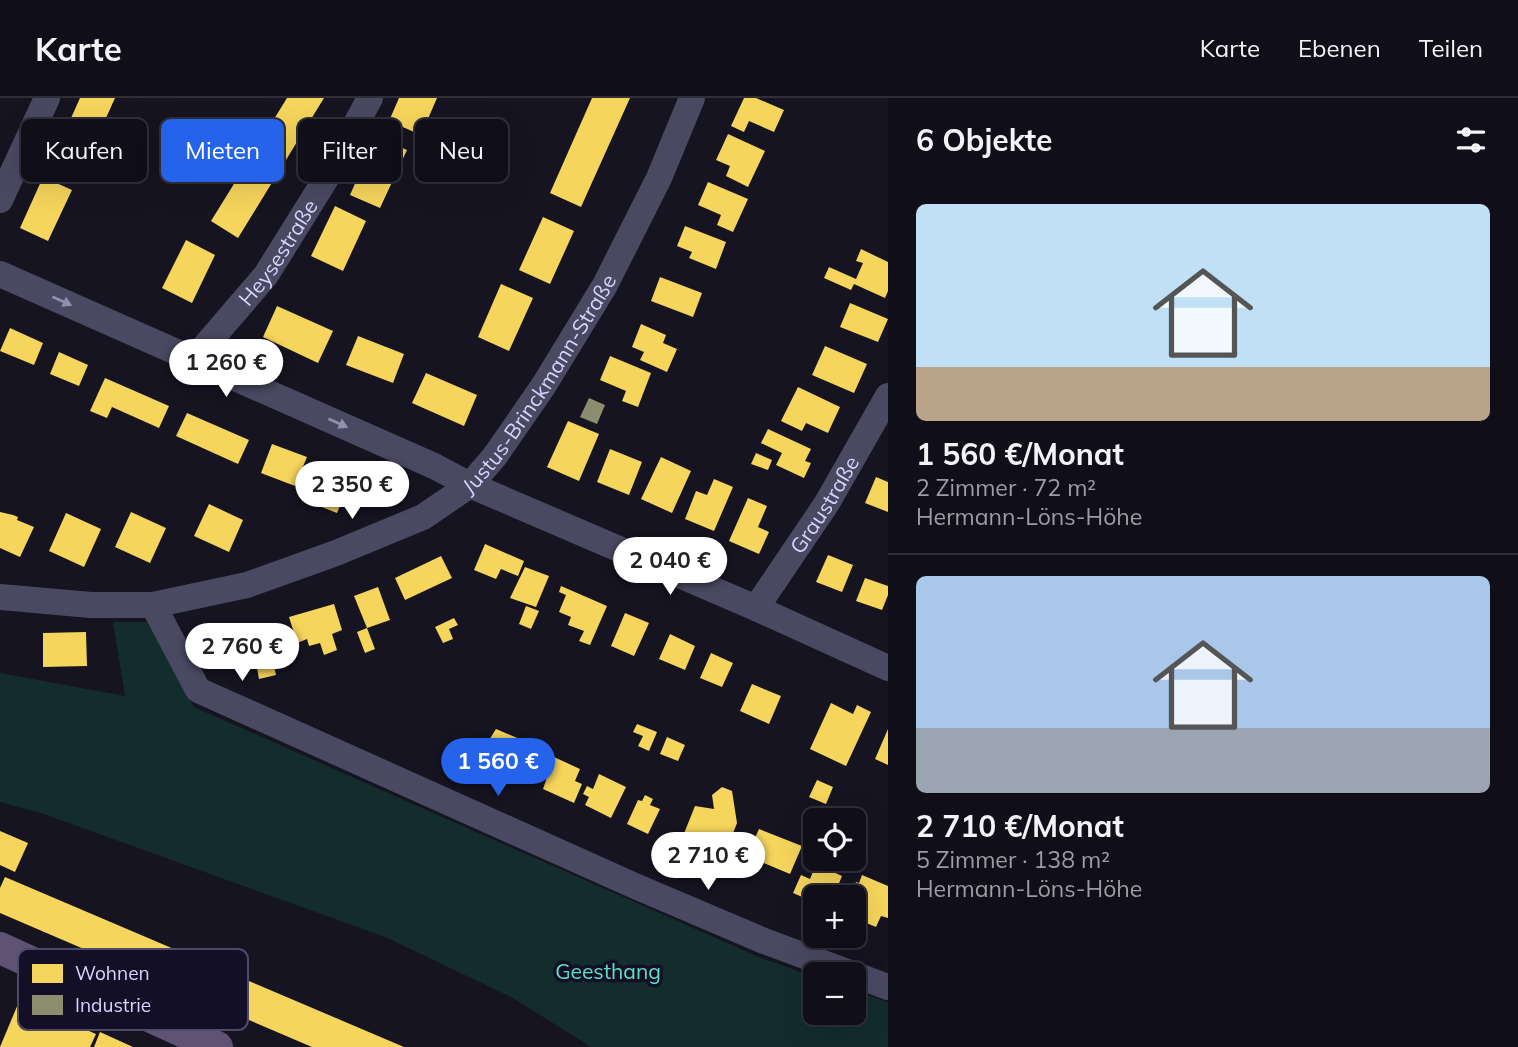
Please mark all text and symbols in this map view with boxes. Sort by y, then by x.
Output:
text: Karte [35,28,122,69]
text: Karte [1200,33,1260,63]
text: Ebenen [1298,33,1381,63]
text: Teilen [1419,33,1483,63]
chip: Kaufen [21,119,147,182]
chip: Mieten [161,119,284,182]
chip: Filter [298,119,401,182]
chip: Neu [415,119,508,182]
text: 6 Objekte [916,121,1052,159]
icon: filters [1452,121,1490,159]
street label: Heysestraße [233,194,323,311]
icon: home [1140,250,1266,376]
street label: Justus-Brinckmann-Straße [458,270,621,499]
one-way arrow [52,296,73,307]
pin: 1 260 € [161,340,291,399]
text: 1 260 € [185,347,267,376]
one-way arrow [328,417,348,429]
text: 1 560 €/Monat [916,435,1124,473]
street label: Graustraße [784,451,864,558]
pin: 2 350 € [287,462,417,521]
text: 2 350 € [311,469,393,498]
text: 2 Zimmer · 72 m² [916,473,1096,502]
text: Hermann-Löns-Höhe [916,502,1142,531]
pin: 2 040 € [605,538,735,597]
text: 2 040 € [629,545,711,574]
icon: home [1140,622,1266,748]
pin: 2 760 € [177,624,307,683]
text: 2 760 € [201,631,283,660]
pin: 1 560 € [433,738,563,798]
text: 1 560 € [457,746,539,775]
text: 2 710 €/Monat [916,807,1124,845]
map controls [803,808,866,1025]
button: locate [803,808,866,871]
pin: 2 710 € [643,832,773,892]
text: 2 710 € [667,840,749,869]
text: 5 Zimmer · 138 m² [916,845,1110,874]
text: Hermann-Löns-Höhe [916,874,1142,903]
button: + [803,885,866,948]
legend [18,949,248,1030]
park label: Geesthang [555,958,661,984]
text: Wohnen [75,961,150,985]
button: − [803,962,866,1025]
text: Industrie [75,993,151,1017]

